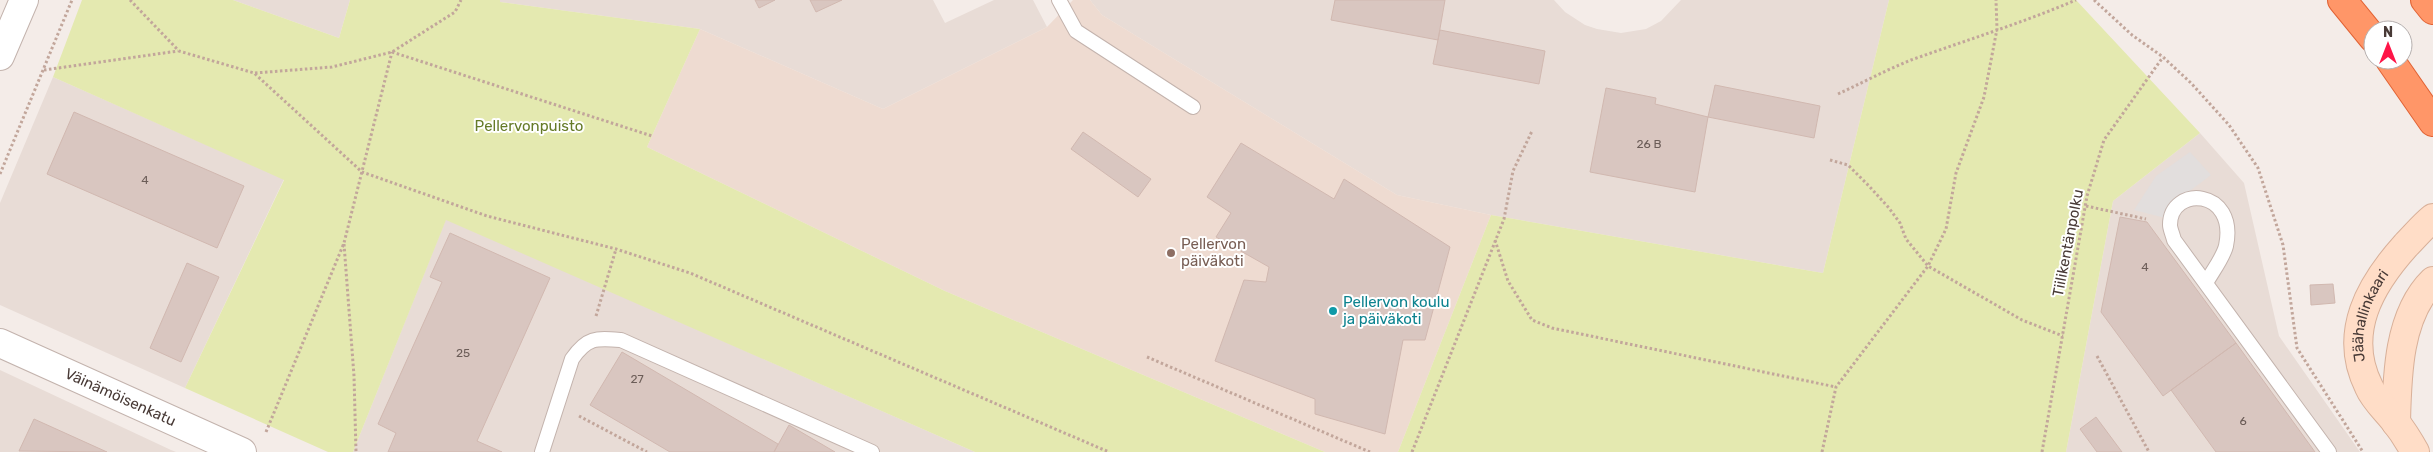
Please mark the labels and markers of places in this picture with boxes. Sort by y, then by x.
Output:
place label: Pellervon päiväkoti [1181,235,1246,270]
marker: Pellervon päiväkoti [1165,247,1177,259]
place label: Pellervon koulu ja päiväkoti [1342,293,1449,328]
marker: Pellervon koulu ja päiväkoti [1327,305,1339,317]

